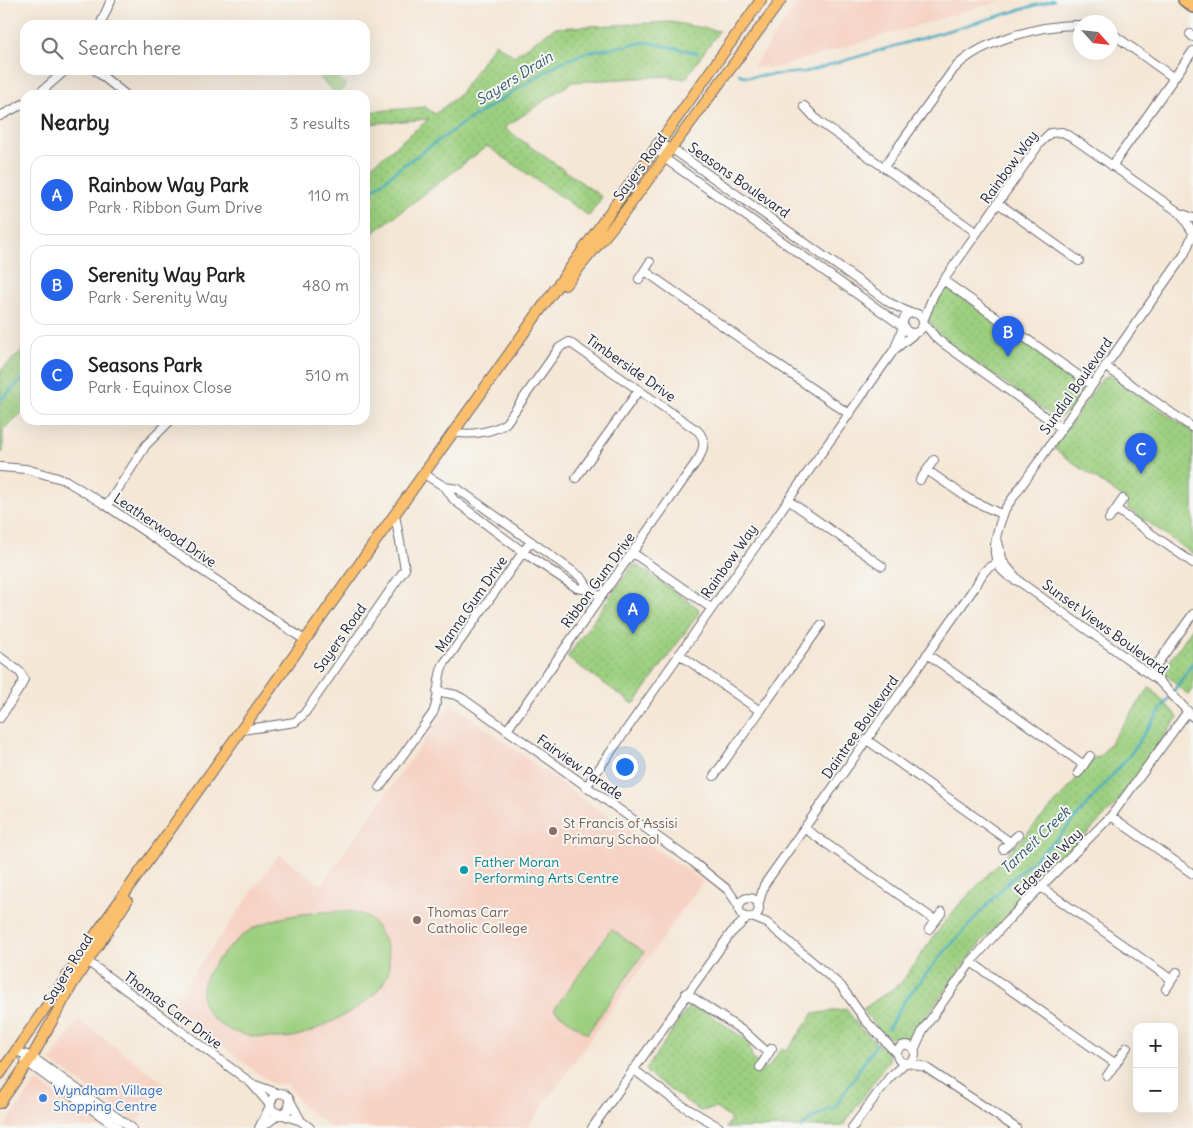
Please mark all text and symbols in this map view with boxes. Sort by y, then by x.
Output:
north arrow [1073,15,1118,60]
search box [20,20,370,75]
icon: search [38,34,66,62]
text: Search here [78,36,181,60]
water label: Sayers Drain [472,47,556,109]
text: Nearby [40,109,110,136]
text: 3 results [290,113,350,133]
street label: Rainbow Way [976,127,1042,207]
street label: Sayers Road [609,130,671,204]
street label: Seasons Boulevard [685,138,793,222]
text: Rainbow Way Park [88,173,249,197]
text: A [52,185,62,205]
text: 110 m [308,185,349,205]
text: Park · Ribbon Gum Drive [88,197,262,217]
text: Serenity Way Park [88,263,245,287]
text: B [52,275,62,295]
text: 480 m [302,275,349,295]
text: Park · Serenity Way [88,287,228,307]
pin: B [992,316,1024,357]
street label: Timberside Drive [583,330,679,406]
street label: Sundial Boulevard [1036,334,1116,438]
text: Seasons Park [88,353,202,377]
text: C [52,365,62,385]
text: 510 m [305,365,349,385]
text: Park · Equinox Close [88,377,232,397]
pin: C [1125,433,1157,474]
street label: Leatherwood Drive [110,489,220,571]
street label: Rainbow Way [697,521,761,601]
street label: Ribbon Gum Drive [557,529,639,631]
street label: Manna Gum Drive [431,552,511,656]
street label: Sunset Views Boulevard [1039,575,1171,679]
pin: A [617,593,649,634]
street label: Sayers Road [310,600,370,676]
street label: Daintree Boulevard [818,672,902,782]
street label: Fairview Parade [533,731,627,803]
your location [612,754,638,780]
water label: Tarneit Creek [996,801,1075,878]
place label: St Francis of Assisi Primary School [563,814,678,848]
street label: Edgevale Way [1010,824,1086,900]
marker: St Francis of Assisi Primary School [547,825,559,837]
place label: Father Moran Performing Arts Centre [474,853,619,887]
marker: Father Moran Performing Arts Centre [458,864,470,876]
place label: Thomas Carr Catholic College [427,903,528,937]
marker: Thomas Carr Catholic College [411,914,423,926]
street label: Sayers Road [39,931,97,1007]
street label: Thomas Carr Drive [120,967,226,1053]
map controls [1133,1023,1178,1113]
button: + [1133,1023,1178,1068]
button: − [1133,1068,1178,1113]
place label: Wyndham Village Shopping Centre [53,1081,163,1115]
marker: Wyndham Village Shopping Centre [37,1092,49,1104]

